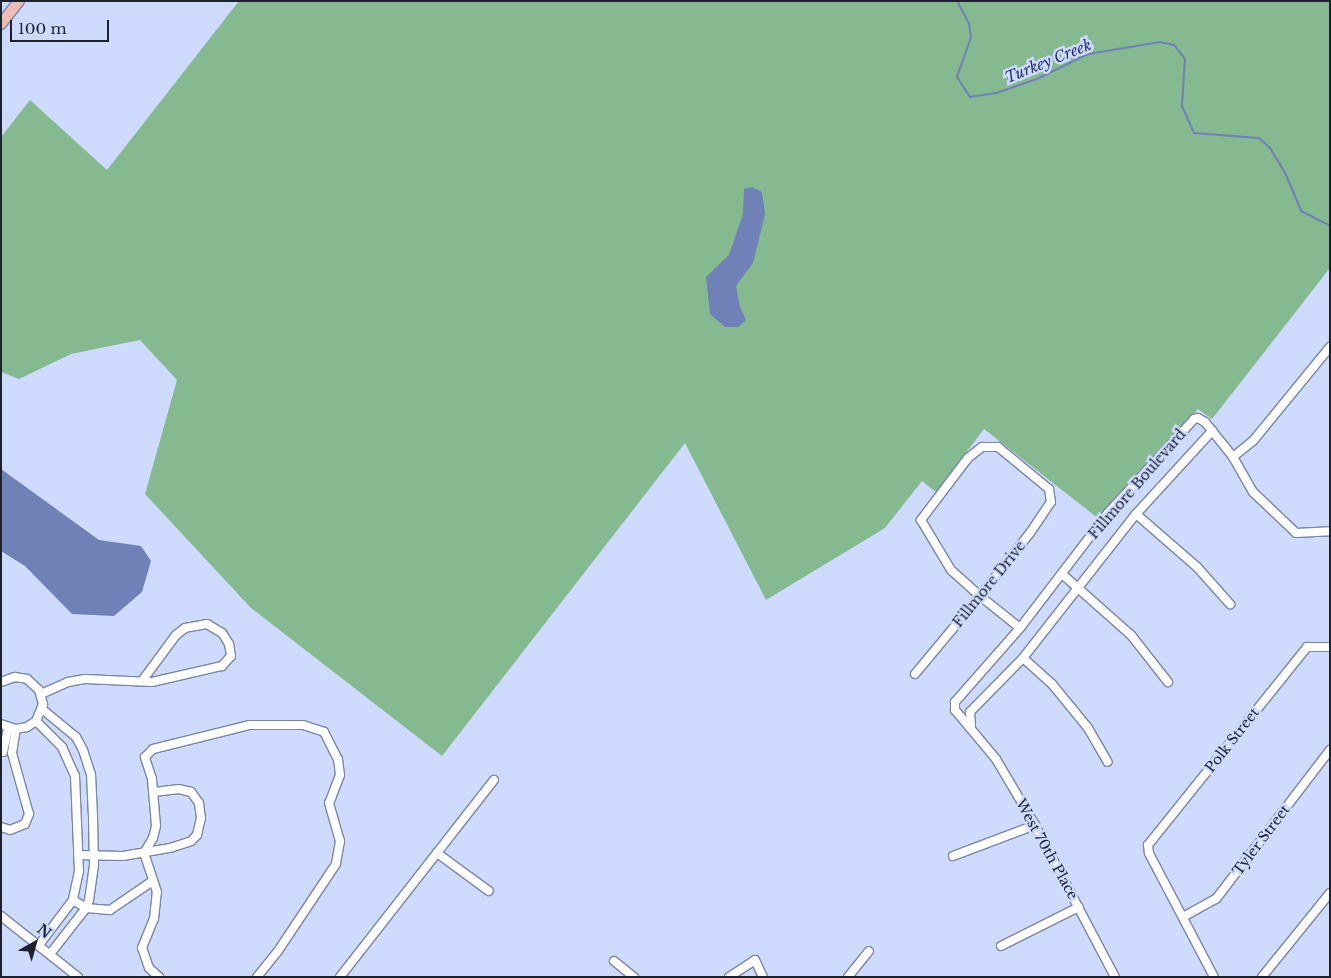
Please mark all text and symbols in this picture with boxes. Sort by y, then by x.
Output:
scale bar [12,10,111,42]
text: 100 m [18,19,67,38]
water label: Turkey Creek [1002,35,1094,87]
street label: Fillmore Boulevard [1085,426,1189,542]
street label: Fillmore Drive [949,538,1029,630]
street label: Polk Street [1201,704,1263,776]
street label: West 70th Place [1012,796,1082,902]
street label: Tyler Street [1229,801,1293,879]
north arrow [10,918,60,968]
text: N [33,920,55,942]

